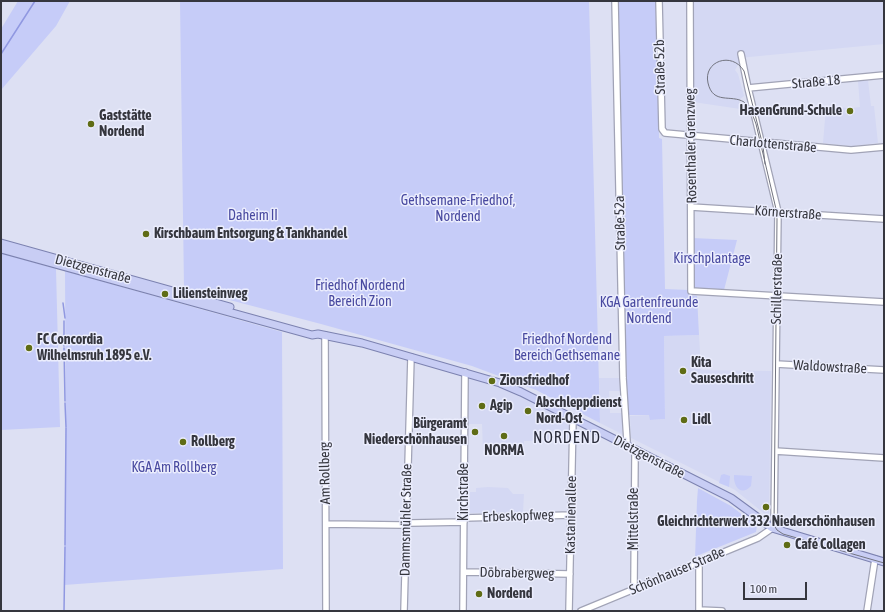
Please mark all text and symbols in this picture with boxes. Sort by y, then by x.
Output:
street label: Straße 52b [651,39,669,95]
street label: Straße 18 [791,72,841,92]
street label: Rosenthaler Grenzweg [682,88,700,204]
place label: HasenGrund-Schule [739,103,842,119]
marker: HasenGrund-Schule [845,106,855,116]
place label: Gaststätte Nordend [99,108,152,140]
marker: Gaststätte Nordend [86,119,96,129]
street label: Charlottenstraße [729,132,817,156]
park label: Gethsemane-Friedhof, Nordend [401,193,515,226]
street label: Straße 52a [611,195,629,251]
street label: Körnerstraße [754,202,822,224]
park label: Daheim II [228,208,278,224]
place label: Kirschbaum Entsorgung & Tankhandel [154,226,347,242]
marker: Kirschbaum Entsorgung & Tankhandel [141,229,151,239]
street label: Dietzgenstraße [53,251,133,287]
park label: Kirschplantage [673,251,751,267]
street label: Schillerstraße [768,253,786,325]
park label: Friedhof Nordend Bereich Zion [315,278,405,310]
place label: Liliensteinweg [173,286,248,302]
marker: Liliensteinweg [160,289,170,299]
park label: KGA Gartenfreunde Nordend [600,295,698,328]
place label: FC Concordia Wilhelmsruh 1895 e.V. [37,332,151,364]
park label: Friedhof Nordend Bereich Gethsemane [514,332,620,364]
marker: FC Concordia Wilhelmsruh 1895 e.V. [24,343,34,353]
place label: Kita Sauseschritt [691,355,754,388]
street label: Waldowstraße [793,357,867,377]
marker: Kita Sauseschritt [678,366,688,376]
place label: Zionsfriedhof [500,373,569,389]
marker: Zionsfriedhof [487,376,497,386]
place label: Abschleppdienst Nord-Ost [536,395,622,428]
place label: Agip [490,398,513,414]
marker: Agip [477,401,487,411]
marker: Abschleppdienst Nord-Ost [523,406,533,416]
place label: Lidl [692,412,711,428]
marker: Lidl [679,415,689,425]
place label: Bürgeramt Niederschönhausen [364,416,467,448]
marker: Bürgeramt Niederschönhausen [470,427,480,437]
district label: NORDEND [533,428,601,448]
marker: NORMA [499,431,509,441]
street label: Dietzgenstraße [611,432,687,482]
place label: Rollberg [191,434,235,450]
marker: Rollberg [178,437,188,447]
street label: Am Rollberg [316,442,334,504]
place label: NORMA [484,443,524,459]
park label: KGA Am Rollberg [131,460,217,476]
street label: Kirchstraße [456,463,472,521]
street label: Dammsmühler Straße [397,464,415,576]
street label: Kastanienallee [562,476,580,554]
street label: Mittelstraße [626,488,642,550]
marker: Gleichrichterwerk 332 Niederschönhausen [761,502,771,512]
street label: Erbeskopfweg [482,506,554,526]
place label: Gleichrichterwerk 332 Niederschönhausen [657,514,875,530]
place label: Café Collagen [795,537,866,553]
marker: Café Collagen [782,540,792,550]
street label: Schönhauser Straße [627,543,727,599]
street label: Döbrabergweg [479,564,555,582]
scale bar [745,574,809,600]
text: 100 m [750,582,777,596]
place label: Nordend [487,586,532,602]
marker: Nordend [474,589,484,599]

